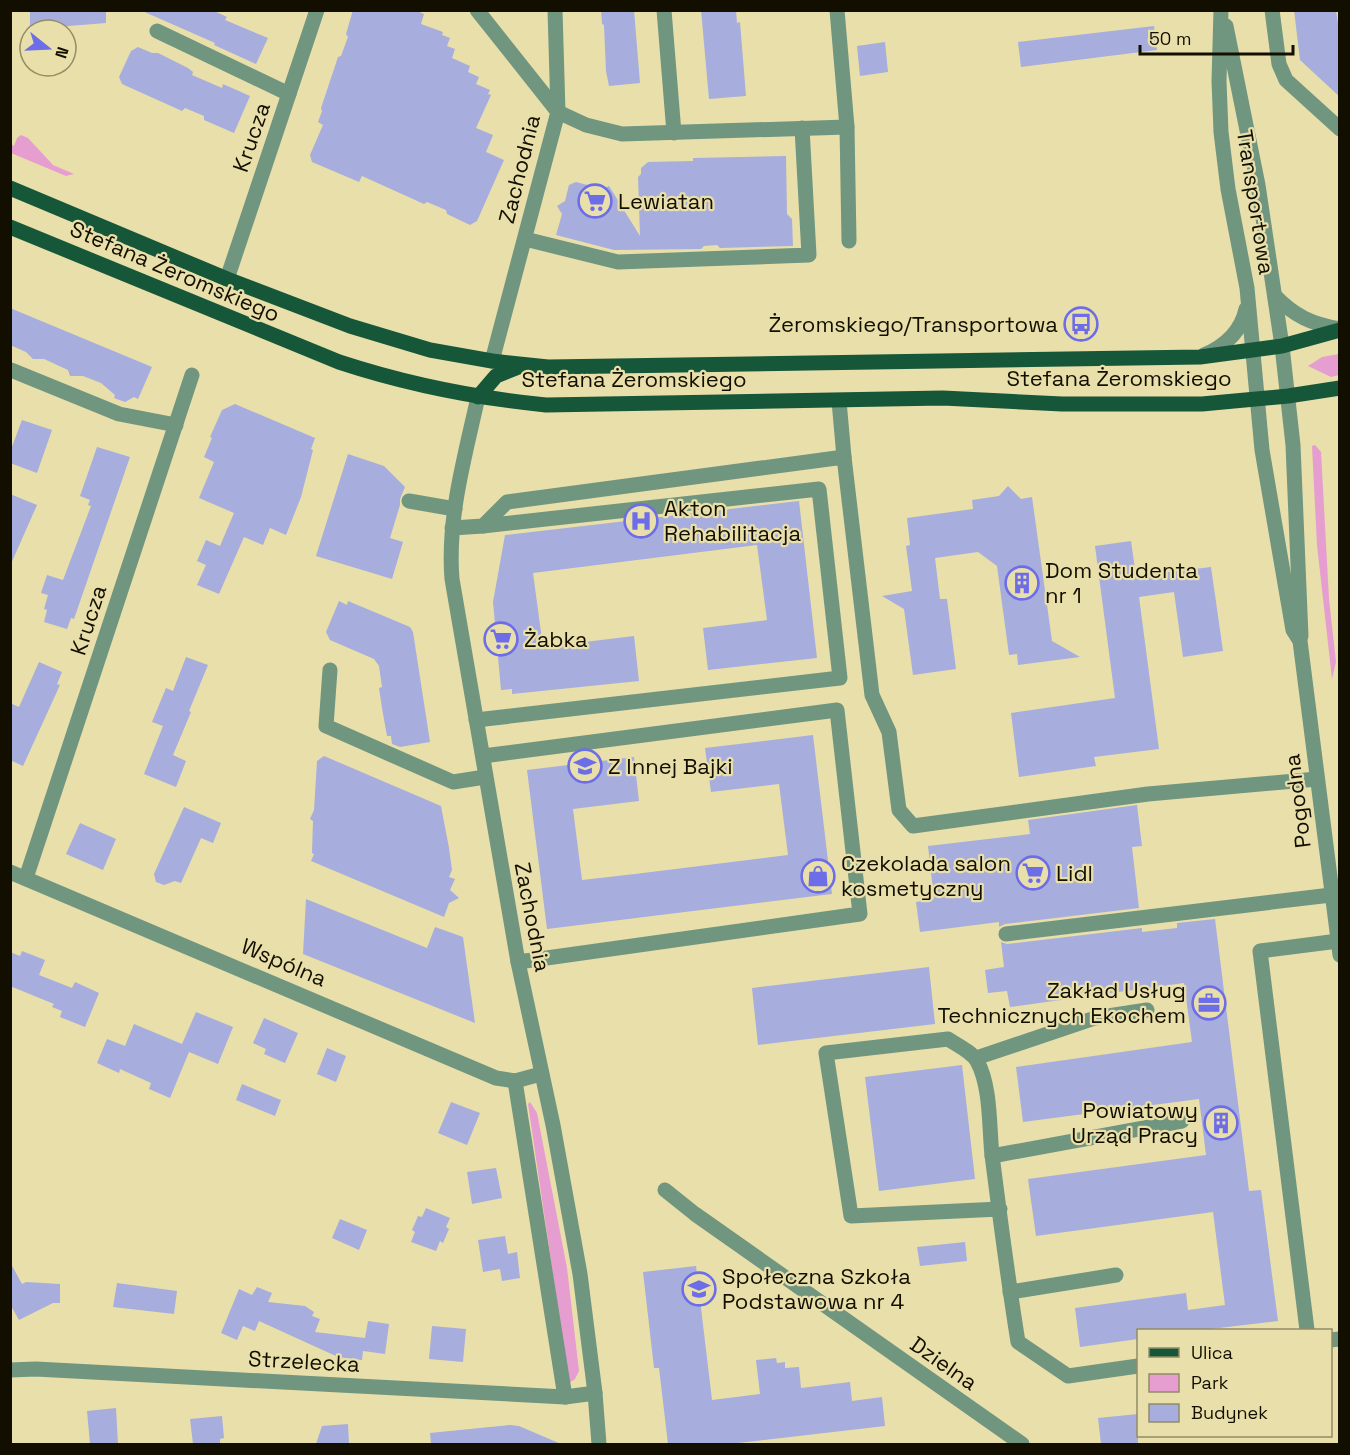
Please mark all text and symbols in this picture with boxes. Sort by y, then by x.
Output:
north arrow [18,18,78,78]
scale bar [1140,18,1293,56]
text: 50 m [1149,27,1191,50]
text: N [50,44,73,61]
street label: Krucza [226,98,276,176]
street label: Zachodnia [492,111,546,226]
street label: Transportowa [1231,128,1281,277]
supermarket icon: Lewiatan [577,183,613,219]
place label: Lewiatan [618,187,714,215]
street label: Stefana Żeromskiego [66,214,284,328]
bus stop icon: Żeromskiego/Transportowa [1063,306,1099,342]
place label: Żeromskiego/Transportowa [769,310,1058,338]
street label: Stefana Żeromskiego [1006,364,1232,392]
street label: Stefana Żeromskiego [521,365,747,393]
place label: Akton Rehabilitacja [664,494,801,547]
hospital icon: Akton Rehabilitacja [623,503,659,539]
place label: Dom Studenta nr 1 [1045,556,1198,609]
building icon: Dom Studenta nr 1 [1004,565,1040,601]
street label: Krucza [64,581,113,659]
supermarket icon: Żabka [483,621,519,657]
place label: Żabka [524,625,588,653]
school or university icon: Z Innej Bajki [567,748,603,784]
place label: Z Innej Bajki [608,752,733,780]
street label: Pogodna [1277,752,1317,850]
place label: Czekolada salon kosmetyczny [841,849,1011,902]
supermarket icon: Lidl [1015,855,1051,891]
shop icon: Czekolada salon kosmetyczny [800,858,836,894]
place label: Lidl [1056,859,1093,887]
street label: Zachodnia [509,860,557,974]
street label: Wspólna [237,932,331,993]
place label: Zakład Usług Technicznych Ekochem [938,976,1186,1029]
office icon: Zakład Usług Technicznych Ekochem [1191,985,1227,1021]
place label: Powiatowy Urząd Pracy [1071,1096,1198,1149]
building icon: Powiatowy Urząd Pracy [1203,1105,1239,1141]
place label: Społeczna Szkoła Podstawowa nr 4 [722,1262,911,1315]
school or university icon: Społeczna Szkoła Podstawowa nr 4 [681,1271,717,1307]
legend [1137,1329,1332,1437]
street label: Dzielna [905,1330,983,1396]
text: Ulica [1191,1341,1233,1364]
street label: Strzelecka [247,1344,361,1378]
text: Park [1191,1371,1229,1394]
text: Budynek [1191,1401,1268,1424]

